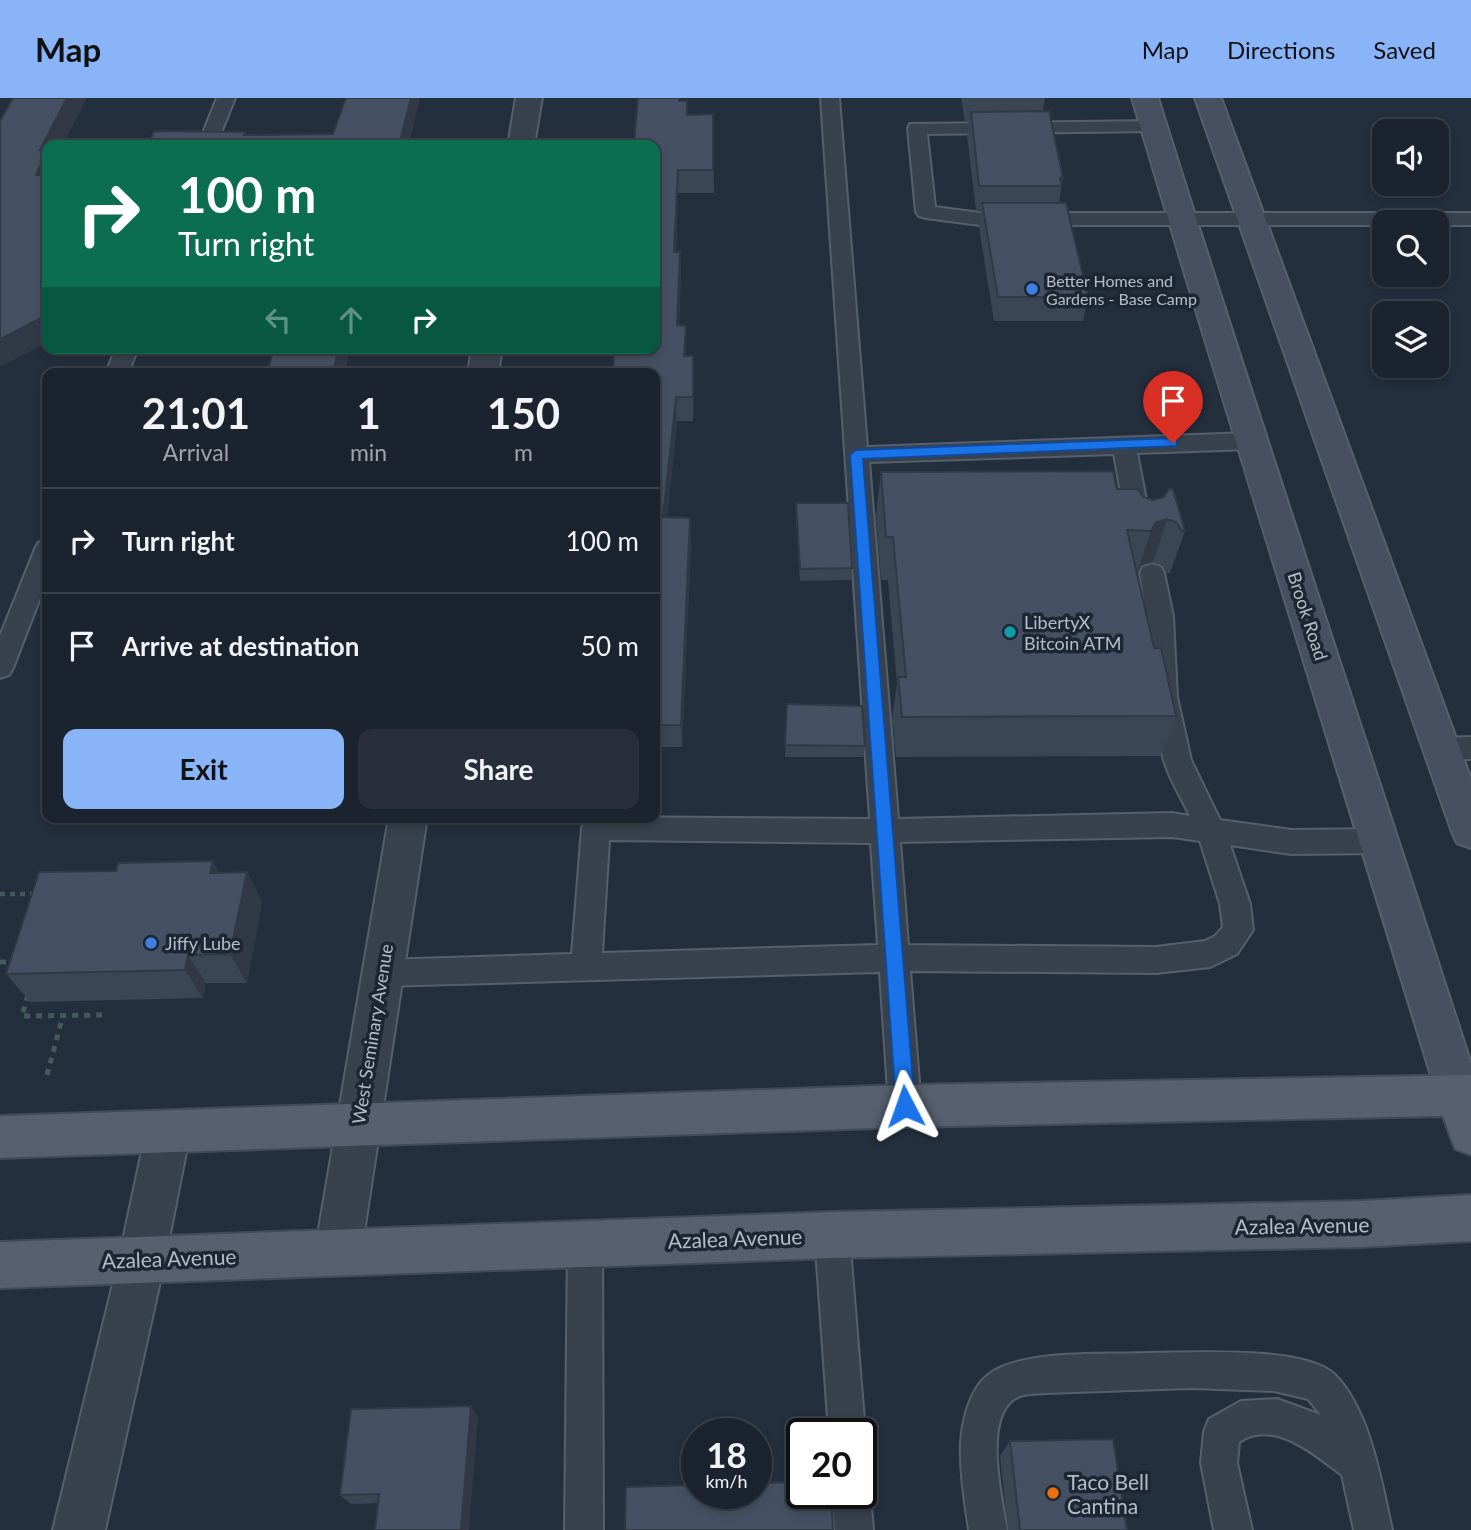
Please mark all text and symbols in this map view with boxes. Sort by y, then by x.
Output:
text: Map [35,29,101,69]
text: Map [1142,35,1189,64]
text: Directions [1227,35,1335,64]
text: Saved [1373,35,1436,64]
map controls [1372,119,1449,378]
button: sound [1372,119,1449,196]
text: 100 m [178,165,316,223]
icon: right [63,168,154,259]
button: search [1372,210,1449,287]
text: Turn right [178,224,314,263]
place label: Better Homes and Gardens - Base Camp [1046,271,1197,308]
marker: Better Homes and Gardens - Base Camp [1024,281,1040,297]
icon: left [259,301,297,339]
icon: ahead [332,301,370,339]
icon: right [405,301,443,339]
button: layers [1372,301,1449,378]
pin [1143,371,1203,443]
icon: arrive [1154,382,1192,420]
text: 21:01 [142,388,250,438]
text: 1 [356,388,381,438]
text: 150 [487,388,560,438]
text: Arrival [163,438,229,466]
text: min [350,438,387,466]
text: m [514,438,533,466]
icon: right [63,522,101,560]
text: Turn right [122,525,235,557]
text: 100 m [566,525,639,557]
street label: Brook Road [1283,569,1333,663]
place label: LibertyX Bitcoin ATM [1024,611,1121,654]
marker: LibertyX Bitcoin ATM [1002,624,1018,640]
icon: arrive [63,627,101,665]
text: Arrive at destination [122,630,359,662]
text: 50 m [581,630,639,662]
button: Exit [63,729,344,809]
button: Share [358,729,639,809]
place label: Jiffy Lube [165,932,241,954]
marker: Jiffy Lube [143,935,159,951]
street label: West Seminary Avenue [347,942,397,1126]
position arrow [868,1069,942,1143]
street label: Azalea Avenue [1234,1211,1370,1239]
street label: Azalea Avenue [667,1223,803,1253]
street label: Azalea Avenue [101,1243,237,1273]
speed limit sign: 20 [786,1418,877,1509]
text: 18 [706,1433,747,1475]
place label: Taco Bell Cantina [1067,1469,1149,1518]
text: km/h [705,1470,748,1492]
marker: Taco Bell Cantina [1045,1485,1061,1501]

